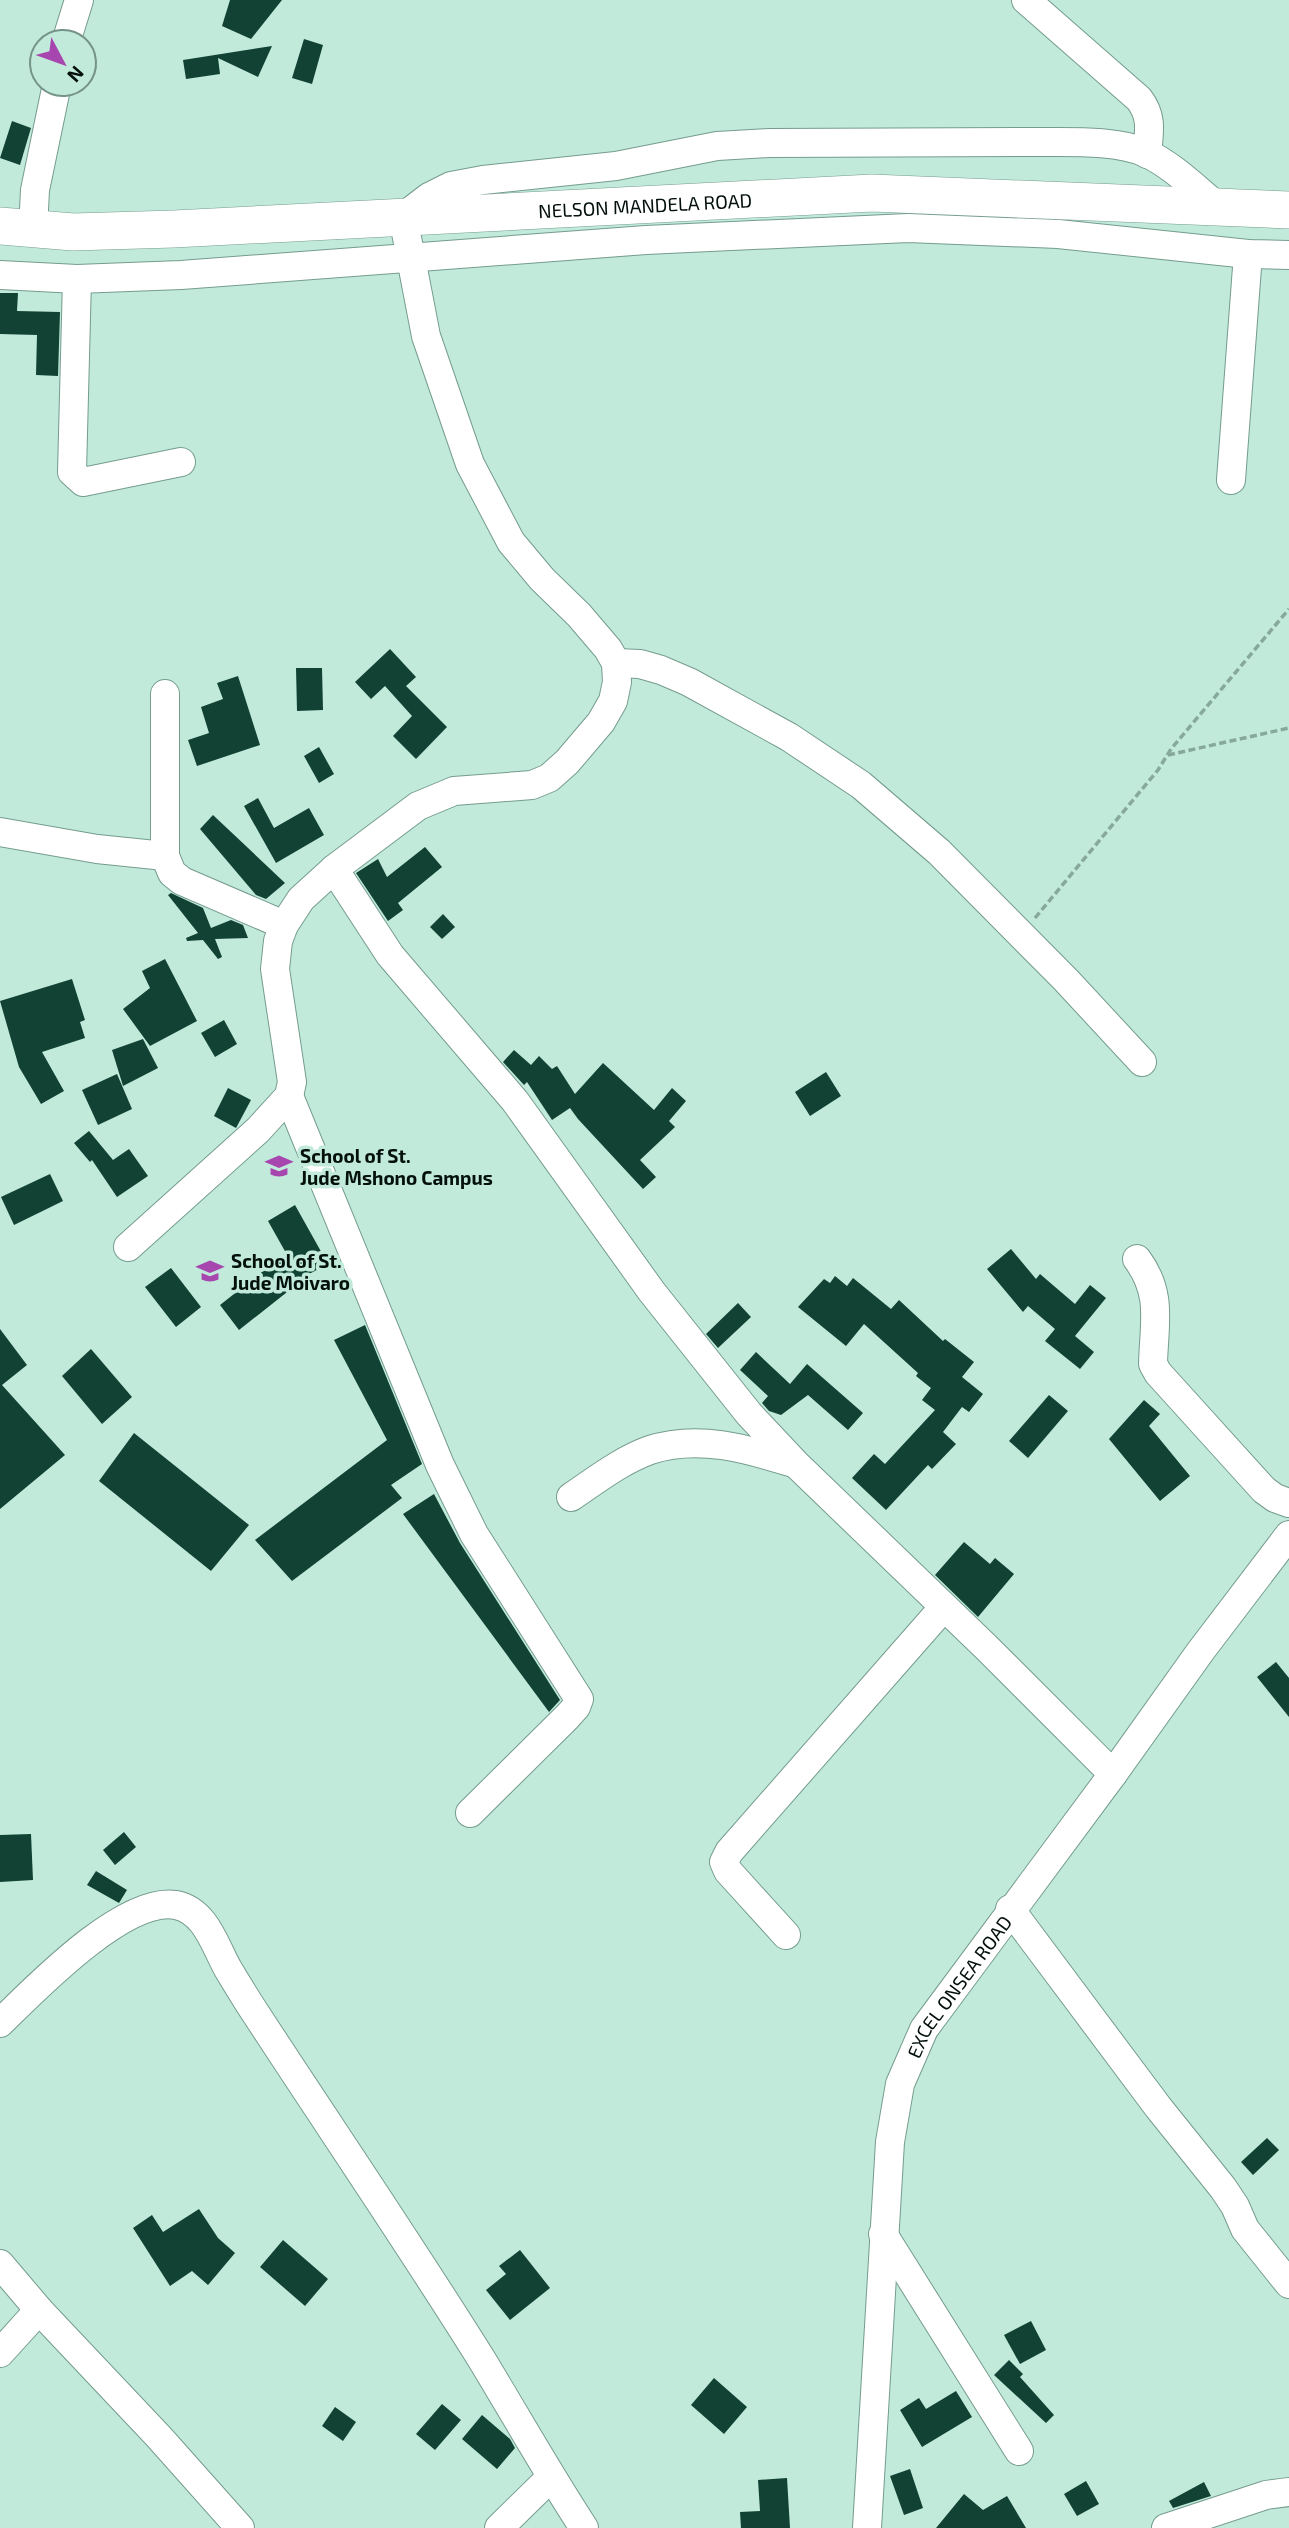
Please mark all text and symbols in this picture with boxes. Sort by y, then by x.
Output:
north arrow [28,28,98,98]
text: N [63,62,89,87]
street label: NELSON MANDELA ROAD [538,188,753,222]
place label: School of St. Jude Mshono Campus [300,1144,493,1189]
school or university icon: School of St. Jude Mshono Campus [264,1151,294,1181]
place label: School of St. Jude Moivaro [231,1249,350,1294]
school or university icon: School of St. Jude Moivaro [195,1256,225,1286]
street label: EXCEL ONSEA ROAD [901,1911,1016,2061]

